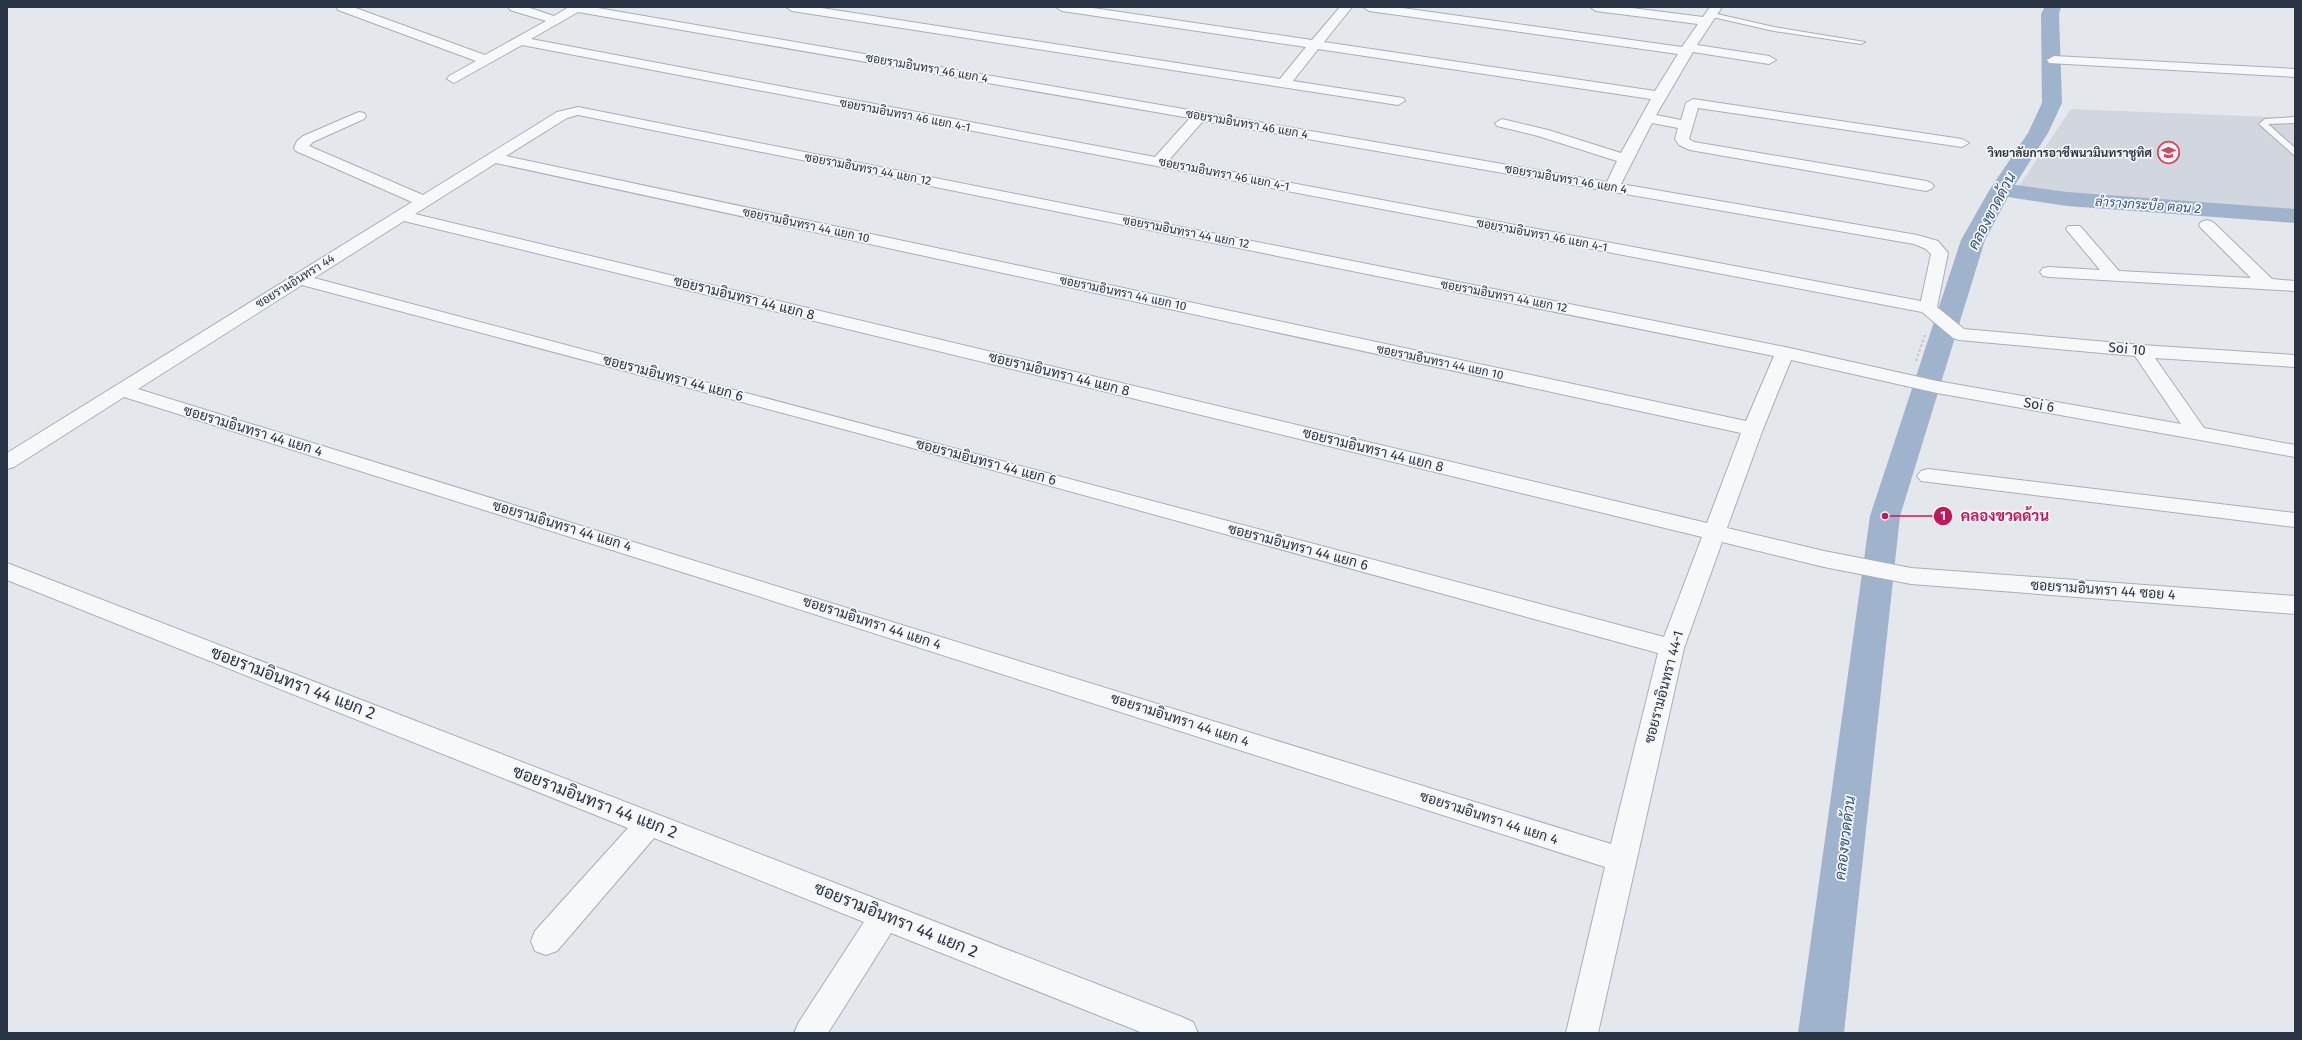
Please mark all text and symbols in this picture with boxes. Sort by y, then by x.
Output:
street label: ซอยรามอินทรา 46 แยก 4 [865,50,990,86]
street label: ซอยรามอินทรา 46 แยก 4-1 [838,95,972,135]
street label: ซอยรามอินทรา 46 แยก 4 [1185,106,1310,142]
school or university icon: วิทยาลัยการอาชีพนวมินทราชูทิศ [2155,140,2181,166]
place label: วิทยาลัยการอาชีพนวมินทราชูทิศ [1987,145,2153,161]
street label: ซอยรามอินทรา 44 แยก 12 [804,150,933,188]
street label: ซอยรามอินทรา 46 แยก 4-1 [1157,154,1291,194]
street label: ซอยรามอินทรา 46 แยก 4 [1504,161,1629,197]
water label: คลองขวดด้วน [1963,168,2020,253]
water label: ลำรางกระบือ ตอน 2 [2095,192,2202,216]
street label: ซอยรามอินทรา 44 แยก 10 [741,205,871,245]
street label: ซอยรามอินทรา 44 แยก 12 [1122,213,1251,251]
street label: ซอยรามอินทรา 46 แยก 4-1 [1475,215,1609,255]
street label: ซอยรามอินทรา 44 [253,251,338,311]
street label: ซอยรามอินทรา 44 แยก 8 [672,272,817,324]
street label: ซอยรามอินทรา 44 แยก 10 [1058,273,1188,313]
street label: ซอยรามอินทรา 44 แยก 12 [1440,277,1569,315]
street label: Soi 10 [2108,339,2147,359]
street label: ซอยรามอินทรา 44 แยก 10 [1375,342,1505,382]
street label: ซอยรามอินทรา 44 แยก 8 [987,348,1132,400]
street label: ซอยรามอินทรา 44 แยก 6 [601,351,745,405]
street label: Soi 6 [2022,394,2056,416]
street label: ซอยรามอินทรา 44 แยก 4 [181,402,325,460]
street label: ซอยรามอินทรา 44 แยก 8 [1301,424,1446,476]
street label: ซอยรามอินทรา 44 แยก 6 [914,435,1058,489]
street label: ซอยรามอินทรา 44 แยก 4 [490,497,634,555]
callout: คลองขวดด้วน [1933,502,2057,529]
text: คลองขวดด้วน [1961,506,2049,525]
text: 1 [1940,509,1946,523]
street label: ซอยรามอินทรา 44 แยก 6 [1226,520,1370,574]
street label: ซอยรามอินทรา 44 ซอย 4 [2030,576,2177,604]
street label: ซอยรามอินทรา 44 แยก 4 [801,593,944,654]
street label: ซอยรามอินทรา 44-1 [1641,629,1687,745]
street label: ซอยรามอินทรา 44 แยก 2 [208,642,378,724]
street label: ซอยรามอินทรา 44 แยก 4 [1109,690,1252,751]
street label: ซอยรามอินทรา 44 แยก 2 [510,761,680,843]
street label: ซอยรามอินทรา 44 แยก 4 [1418,788,1561,849]
water label: คลองขวดด้วน [1830,794,1859,881]
street label: ซอยรามอินทรา 44 แยก 2 [811,878,981,962]

